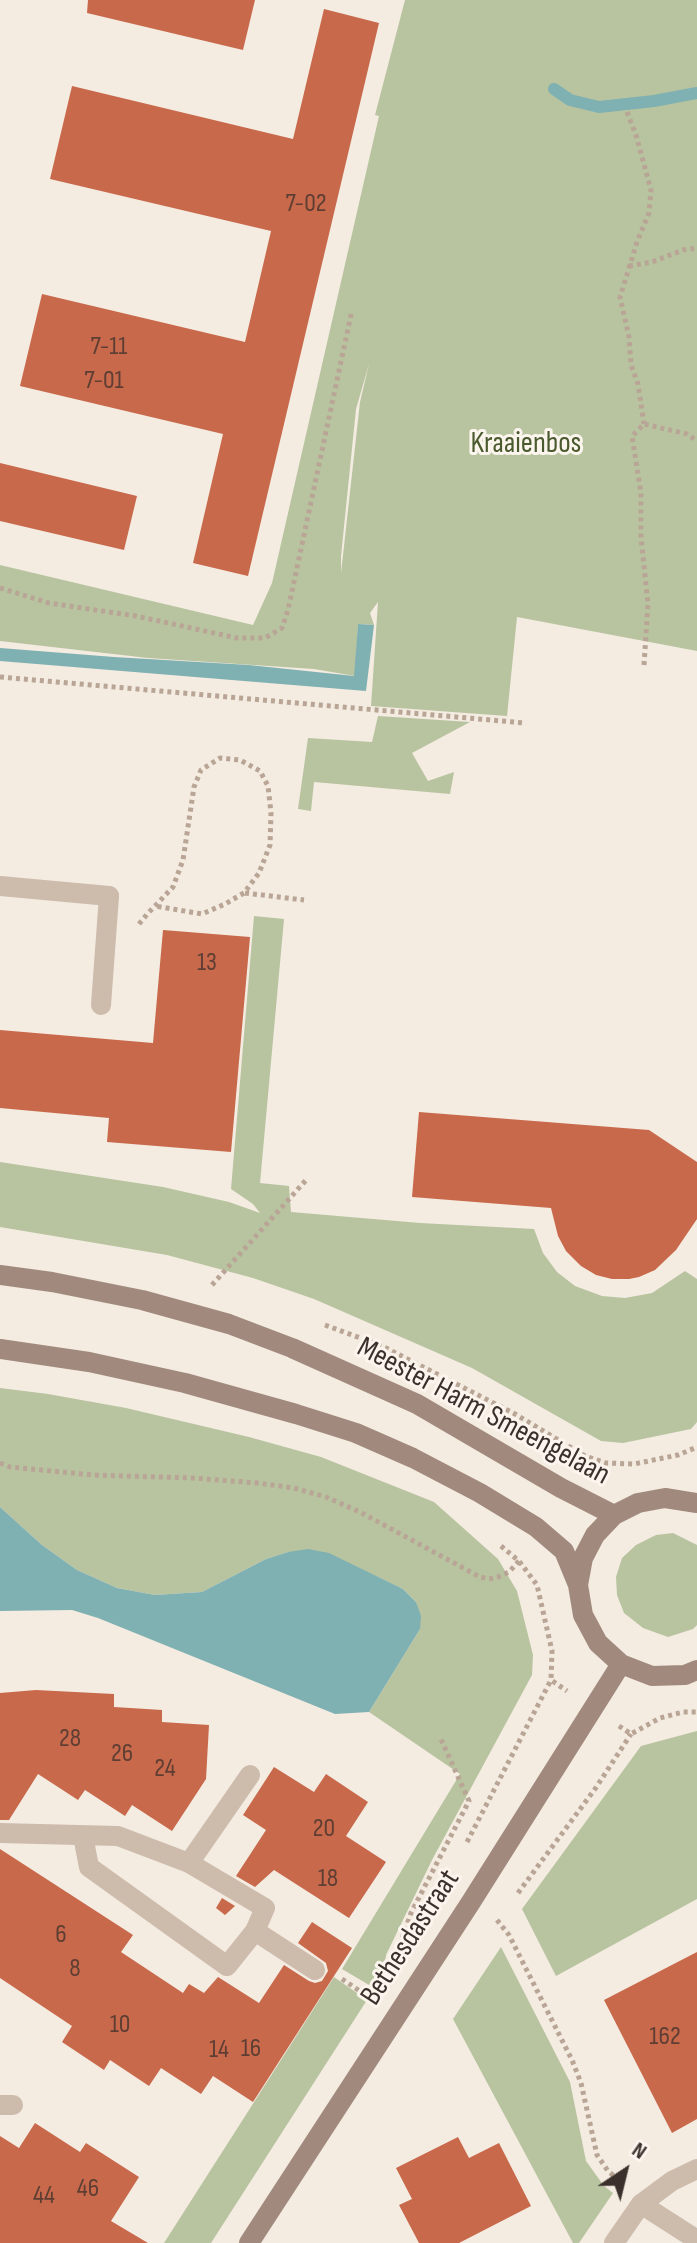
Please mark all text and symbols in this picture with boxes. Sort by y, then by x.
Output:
house number: 7-02 [286,188,326,220]
house number: 7-11 [91,331,127,363]
house number: 7-01 [84,365,124,397]
park label: Kraaienbos [471,426,581,462]
house number: 13 [197,947,217,979]
street label: Meester Harm Smeengelaan [351,1330,615,1494]
house number: 28 [59,1723,81,1755]
house number: 26 [111,1738,133,1770]
house number: 24 [154,1753,176,1785]
house number: 20 [313,1813,335,1845]
house number: 18 [318,1863,338,1895]
street label: Bethesdastraat [354,1863,468,2013]
house number: 6 [55,1919,67,1951]
house number: 8 [69,1953,81,1985]
house number: 10 [110,2009,130,2041]
house number: 162 [649,2021,681,2053]
house number: 16 [241,2033,261,2065]
house number: 14 [209,2034,229,2066]
north arrow [585,2131,665,2211]
text: N [626,2137,652,2165]
house number: 46 [77,2173,99,2205]
house number: 44 [33,2180,55,2212]

